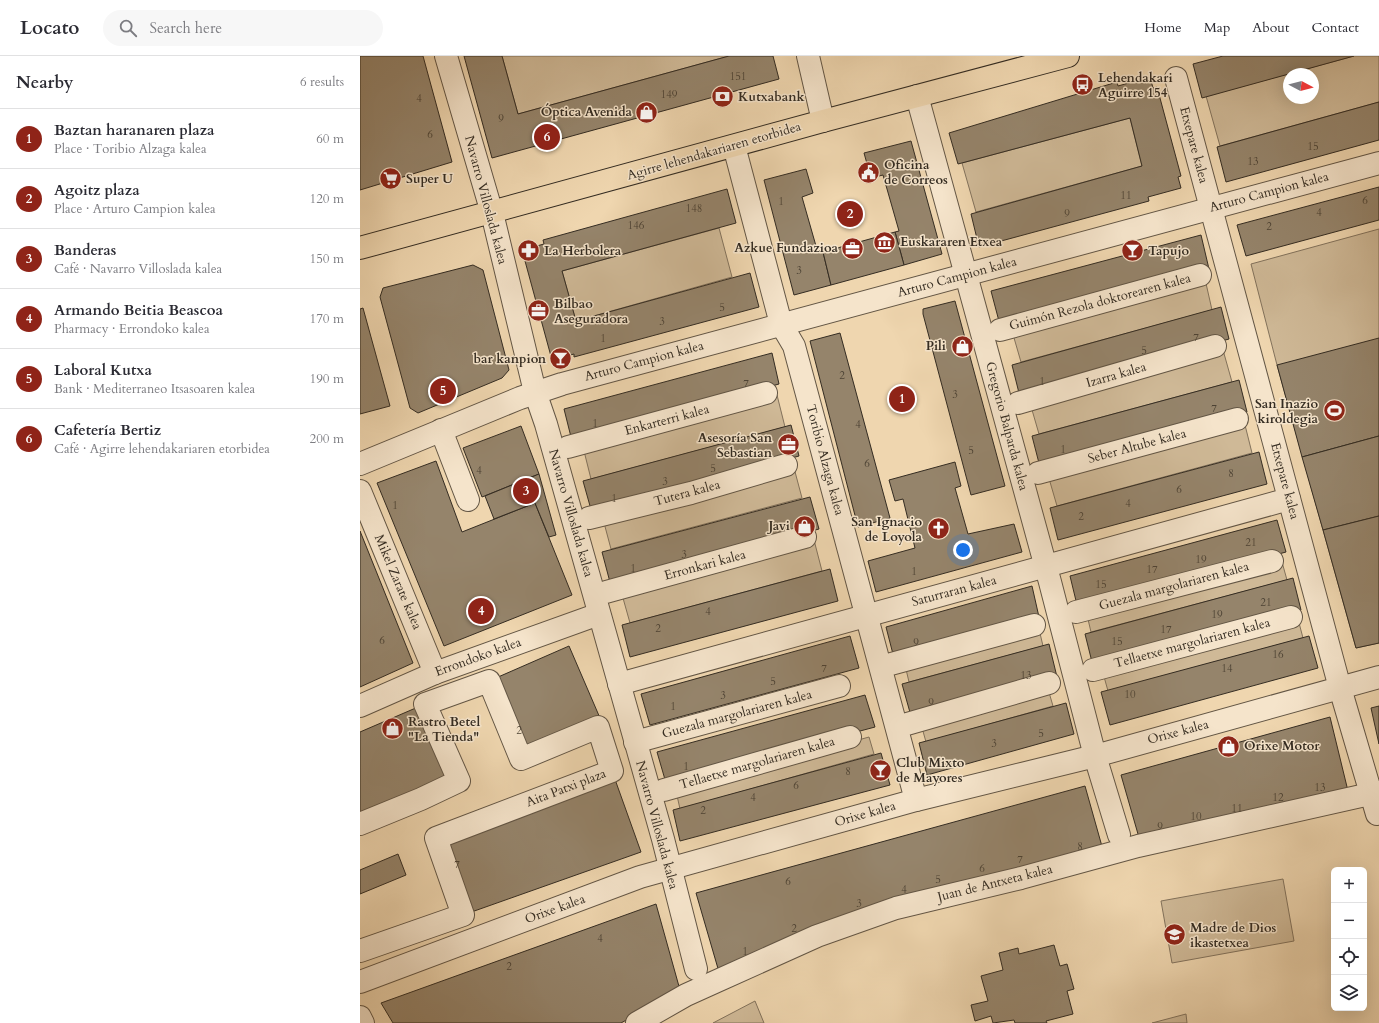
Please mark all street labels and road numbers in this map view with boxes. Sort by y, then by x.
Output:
street label: Etxepare kalea [1175,105,1213,186]
street label: Agirre lehendakariaren etorbidea [625,117,803,184]
street label: Navarro Villoslada kalea [460,134,512,267]
street label: Arturo Campion kalea [1207,167,1331,217]
street label: Arturo Campion kalea [895,252,1019,302]
street label: Guimón Rezola doktorearen kalea [1007,269,1193,335]
street label: Arturo Campion kalea [582,336,706,386]
street label: Izarra kalea [1084,358,1149,392]
street label: Gregorio Balparda kalea [981,360,1033,493]
street label: Enkarterri kalea [623,400,712,440]
street label: Toribio Alzaga kalea [802,403,849,518]
street label: Seber Altube kalea [1086,424,1189,468]
street label: Etxepare kalea [1266,441,1304,522]
street label: Navarro Villoslada kalea [544,447,598,580]
street label: Tutera kalea [652,475,723,510]
street label: Mikel Zarate kalea [370,532,426,633]
street label: Erronkari kalea [662,545,748,585]
street label: Guezala margolariaren kalea [1097,557,1251,615]
street label: Saturraran kalea [910,571,999,611]
street label: Tellaetxe margolariaren kalea [1112,613,1272,673]
street label: Errondoko kalea [432,633,524,681]
street label: Guezala margolariaren kalea [660,685,814,743]
street label: Orixe kalea [1145,715,1211,749]
street label: Tellaetxe margolariaren kalea [677,732,837,794]
street label: Navarro Villoslada kalea [631,759,683,892]
street label: Aita Patxi plaza [523,764,609,812]
street label: Orixe kalea [832,797,898,831]
street label: Juan de Antxeta kalea [934,860,1055,906]
street label: Orixe kalea [522,890,588,928]

